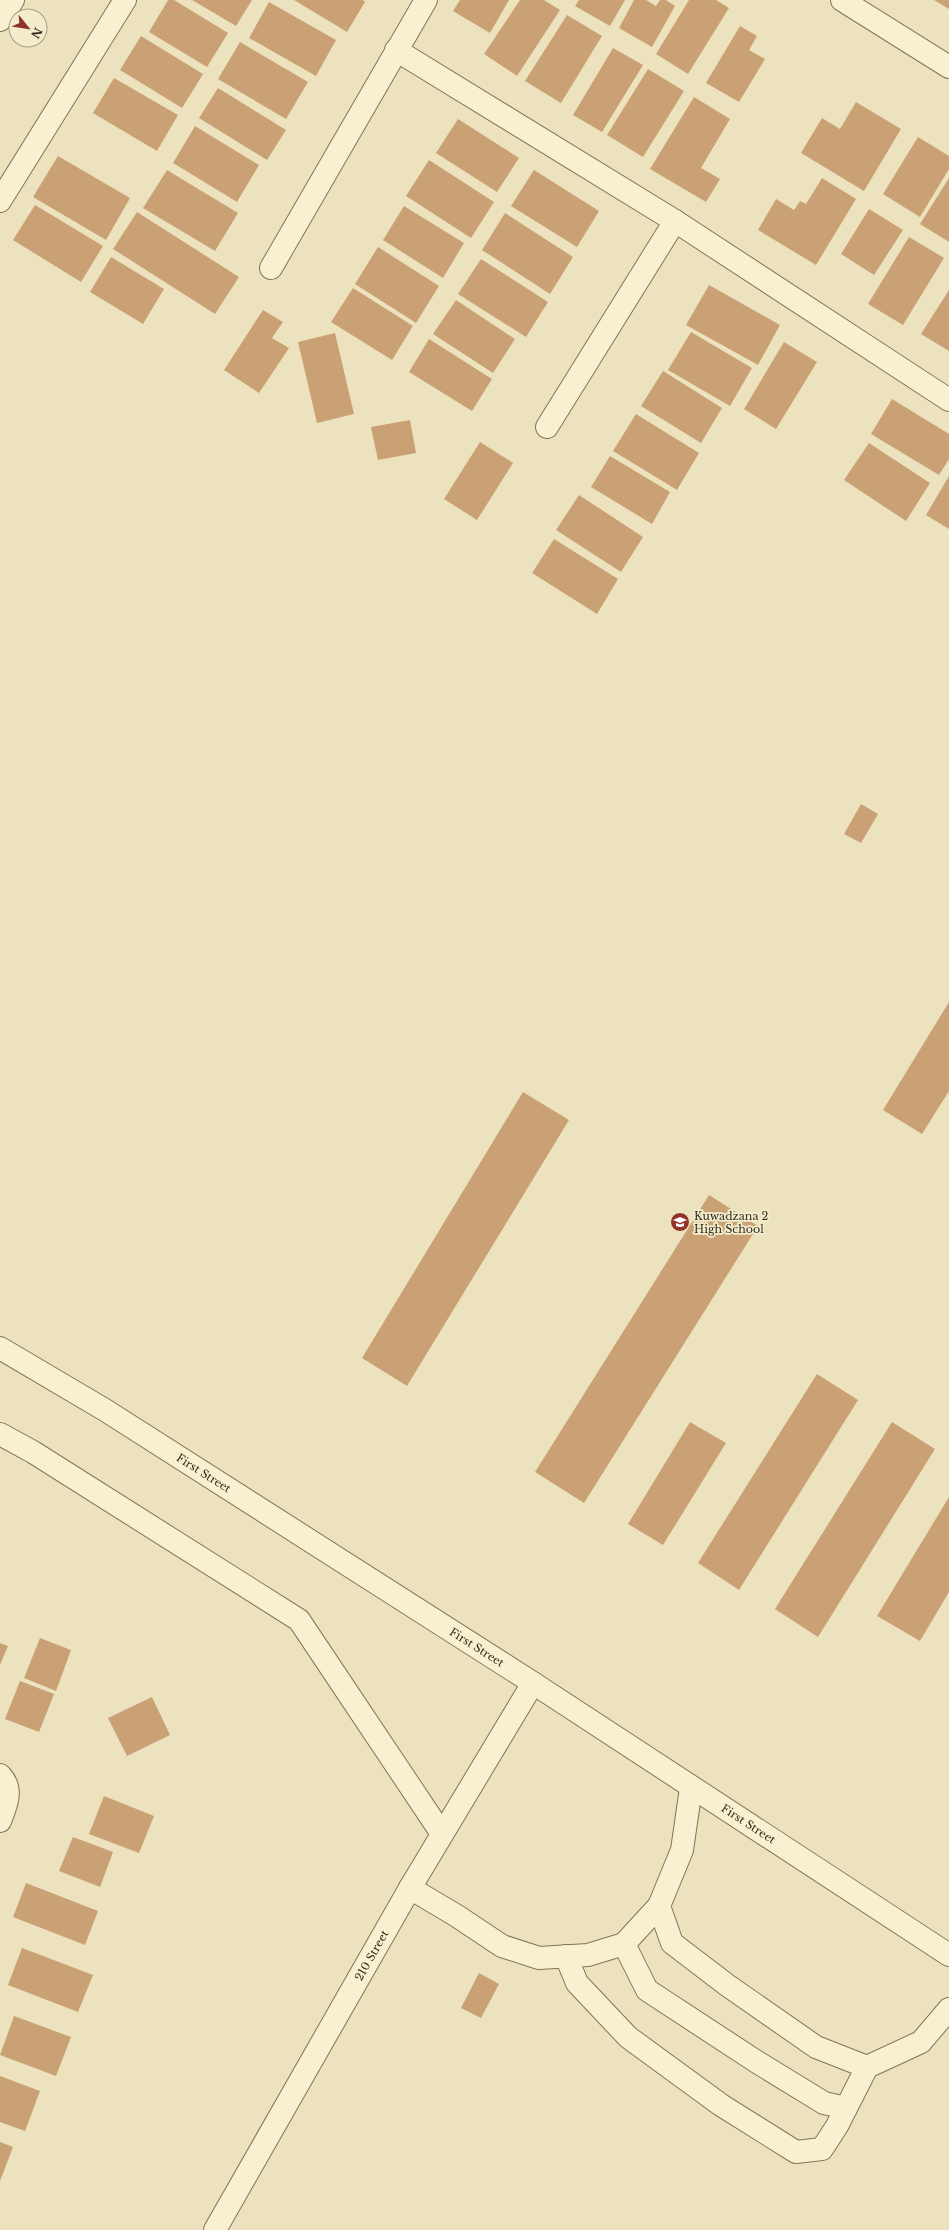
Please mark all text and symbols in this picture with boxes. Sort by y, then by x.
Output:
north arrow [8,8,48,48]
text: N [28,25,45,42]
place label: Kuwadzana 2 High School [694,1209,769,1236]
school or university icon: Kuwadzana 2 High School [669,1211,691,1233]
street label: First Street [174,1450,234,1496]
street label: First Street [447,1625,507,1670]
street label: First Street [719,1801,779,1847]
street label: 210 Street [352,1927,392,1983]

